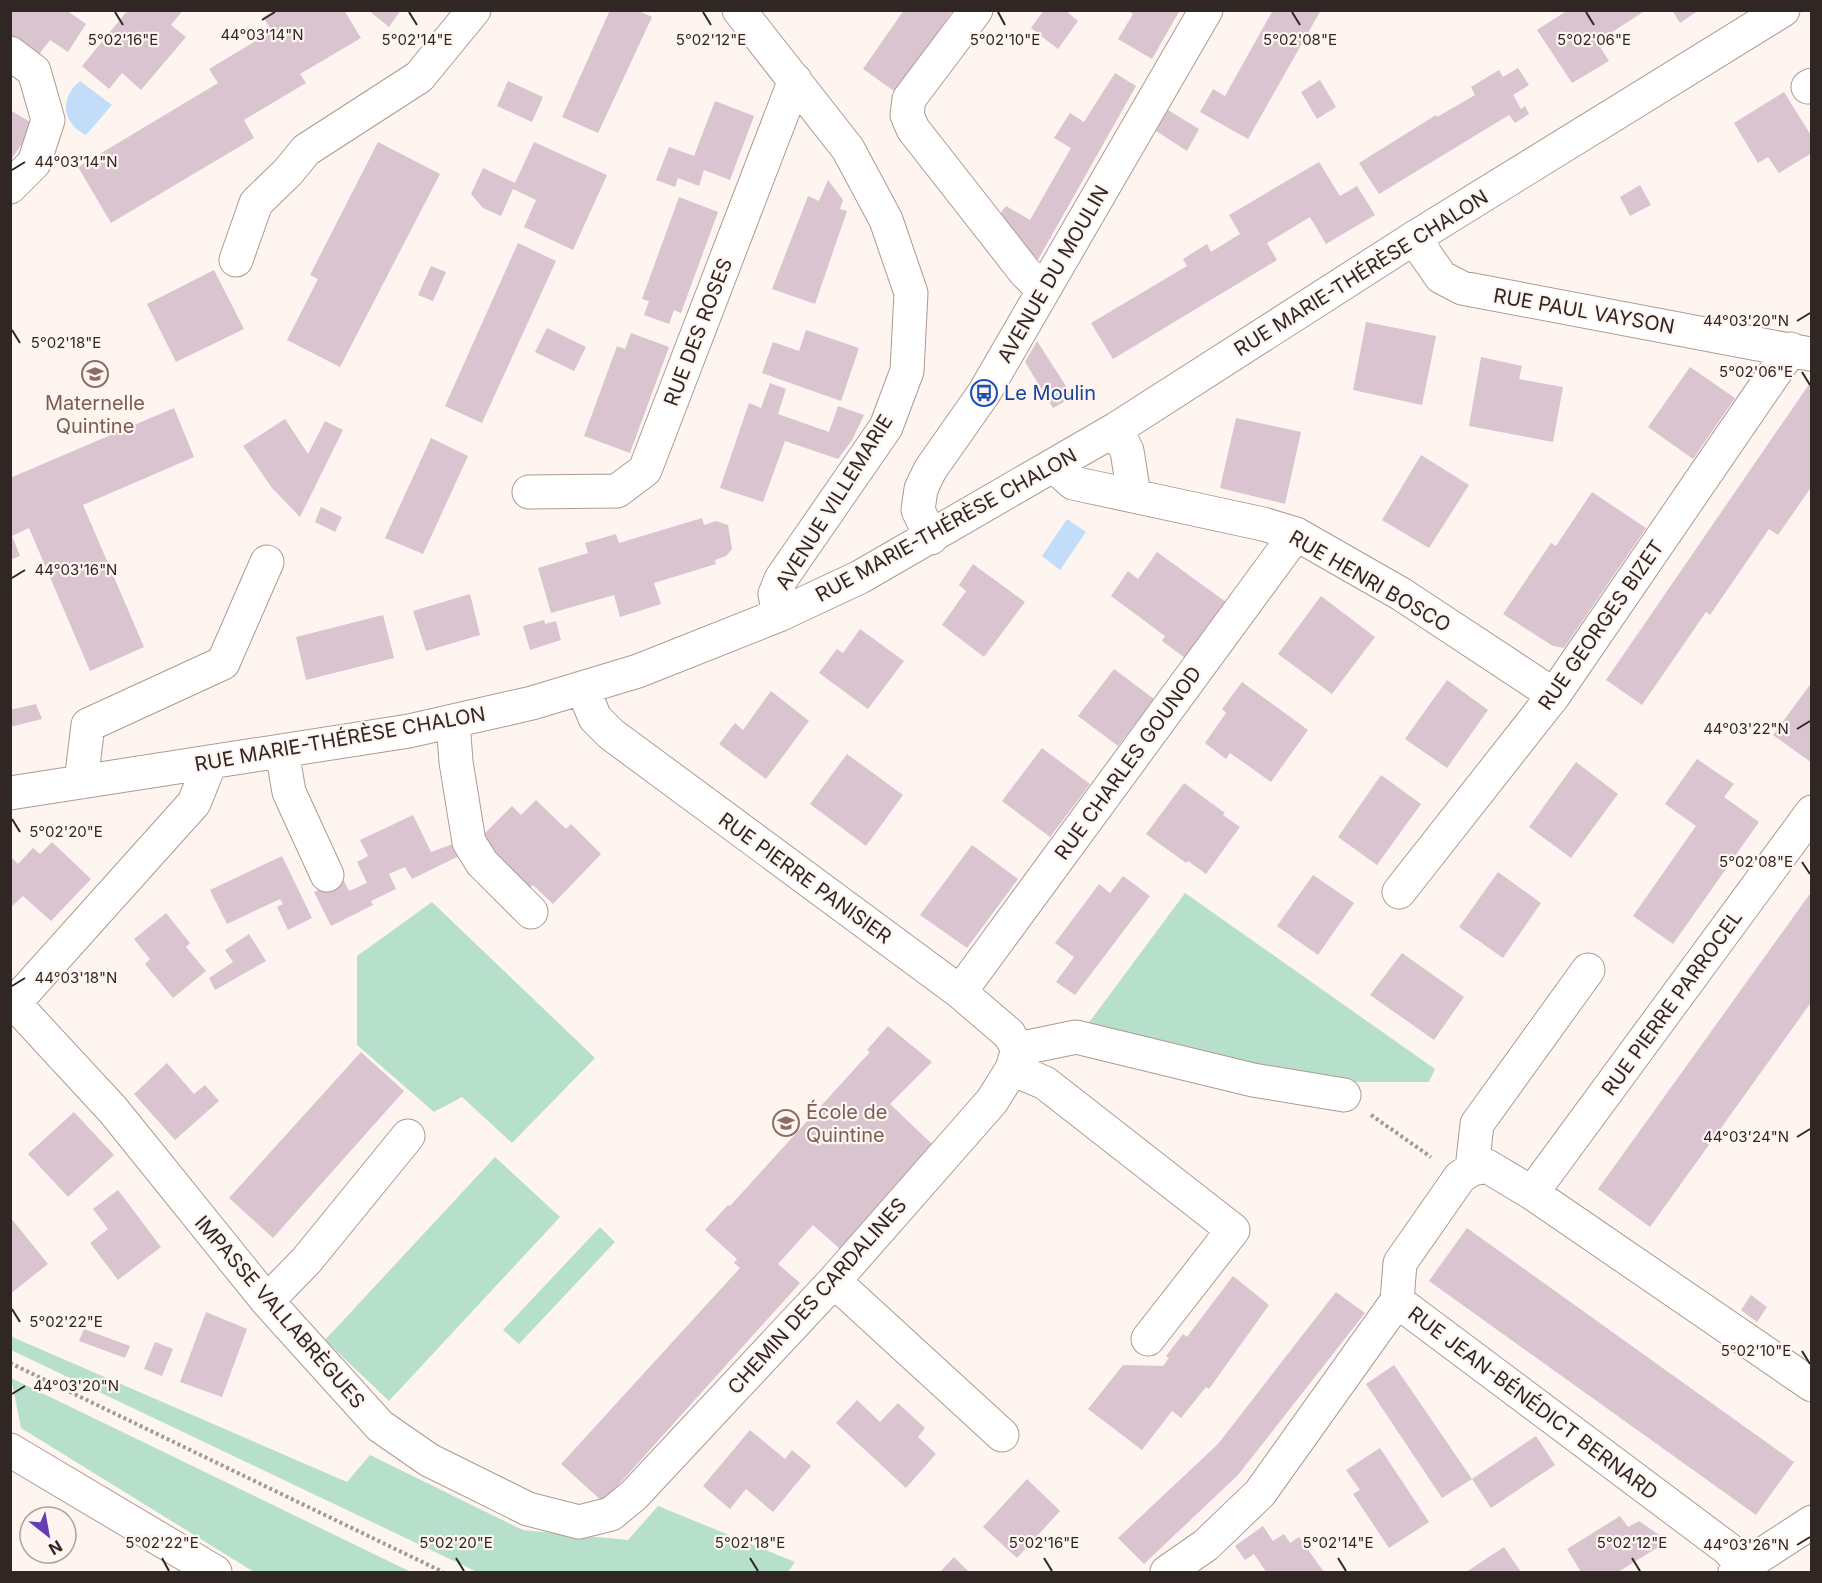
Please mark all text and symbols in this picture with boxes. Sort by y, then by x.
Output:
text: 44°03'14"N [220,25,304,44]
text: 5°02'16"E [88,30,158,49]
text: 5°02'14"E [382,30,452,49]
text: 5°02'12"E [676,30,746,49]
text: 5°02'10"E [970,30,1040,49]
text: 5°02'08"E [1263,30,1337,49]
text: 5°02'06"E [1557,30,1631,49]
text: 44°03'14"N [34,152,118,171]
street label: AVENUE DU MOULIN [992,181,1114,367]
street label: RUE MARIE-THÉRÈSE CHALON [1229,184,1492,361]
street label: RUE DES ROSES [659,255,737,409]
street label: RUE PAUL VAYSON [1492,283,1676,339]
text: 44°03'20"N [1703,311,1789,330]
text: 5°02'18"E [31,333,101,352]
school or university icon: Maternelle Quintine [80,359,110,389]
text: 5°02'06"E [1719,362,1793,381]
bus stop icon: Le Moulin [969,378,999,408]
place label: Le Moulin [1004,381,1096,405]
place label: Maternelle Quintine [45,391,145,438]
street label: AVENUE VILLEMARIE [770,410,898,594]
street label: RUE MARIE-THÉRÈSE CHALON [811,442,1081,607]
street label: RUE HENRI BOSCO [1285,525,1455,637]
street label: RUE GEORGES BIZET [1533,535,1669,715]
text: 44°03'16"N [35,560,117,579]
street label: RUE CHARLES GOUNOD [1050,662,1206,864]
street label: RUE MARIE-THÉRÈSE CHALON [193,701,487,776]
text: 44°03'22"N [1703,719,1789,738]
street label: RUE PIERRE PANISIER [714,807,896,949]
text: 5°02'20"E [29,822,103,841]
text: 5°02'08"E [1719,852,1793,871]
street label: RUE PIERRE PARROCEL [1597,906,1747,1100]
text: 44°03'18"N [35,968,117,987]
place label: École de Quintine [806,1099,887,1147]
school or university icon: École de Quintine [771,1108,801,1138]
text: 44°03'24"N [1703,1127,1789,1146]
street label: CHEMIN DES CARDALINES [723,1193,911,1399]
street label: IMPASSE VALLABRÈGUES [190,1210,371,1413]
street label: RUE JEAN-BÉNÉDICT BERNARD [1404,1300,1663,1505]
text: 5°02'22"E [29,1312,103,1331]
text: 5°02'10"E [1721,1341,1791,1360]
text: 44°03'20"N [33,1376,119,1395]
north arrow [18,1505,78,1565]
text: 5°02'22"E [125,1533,199,1552]
text: 5°02'20"E [419,1533,493,1552]
text: 5°02'18"E [715,1533,785,1552]
text: 5°02'16"E [1009,1533,1079,1552]
text: 5°02'14"E [1303,1533,1373,1552]
text: 5°02'12"E [1597,1533,1667,1552]
text: 44°03'26"N [1703,1535,1789,1554]
text: N [45,1536,66,1560]

